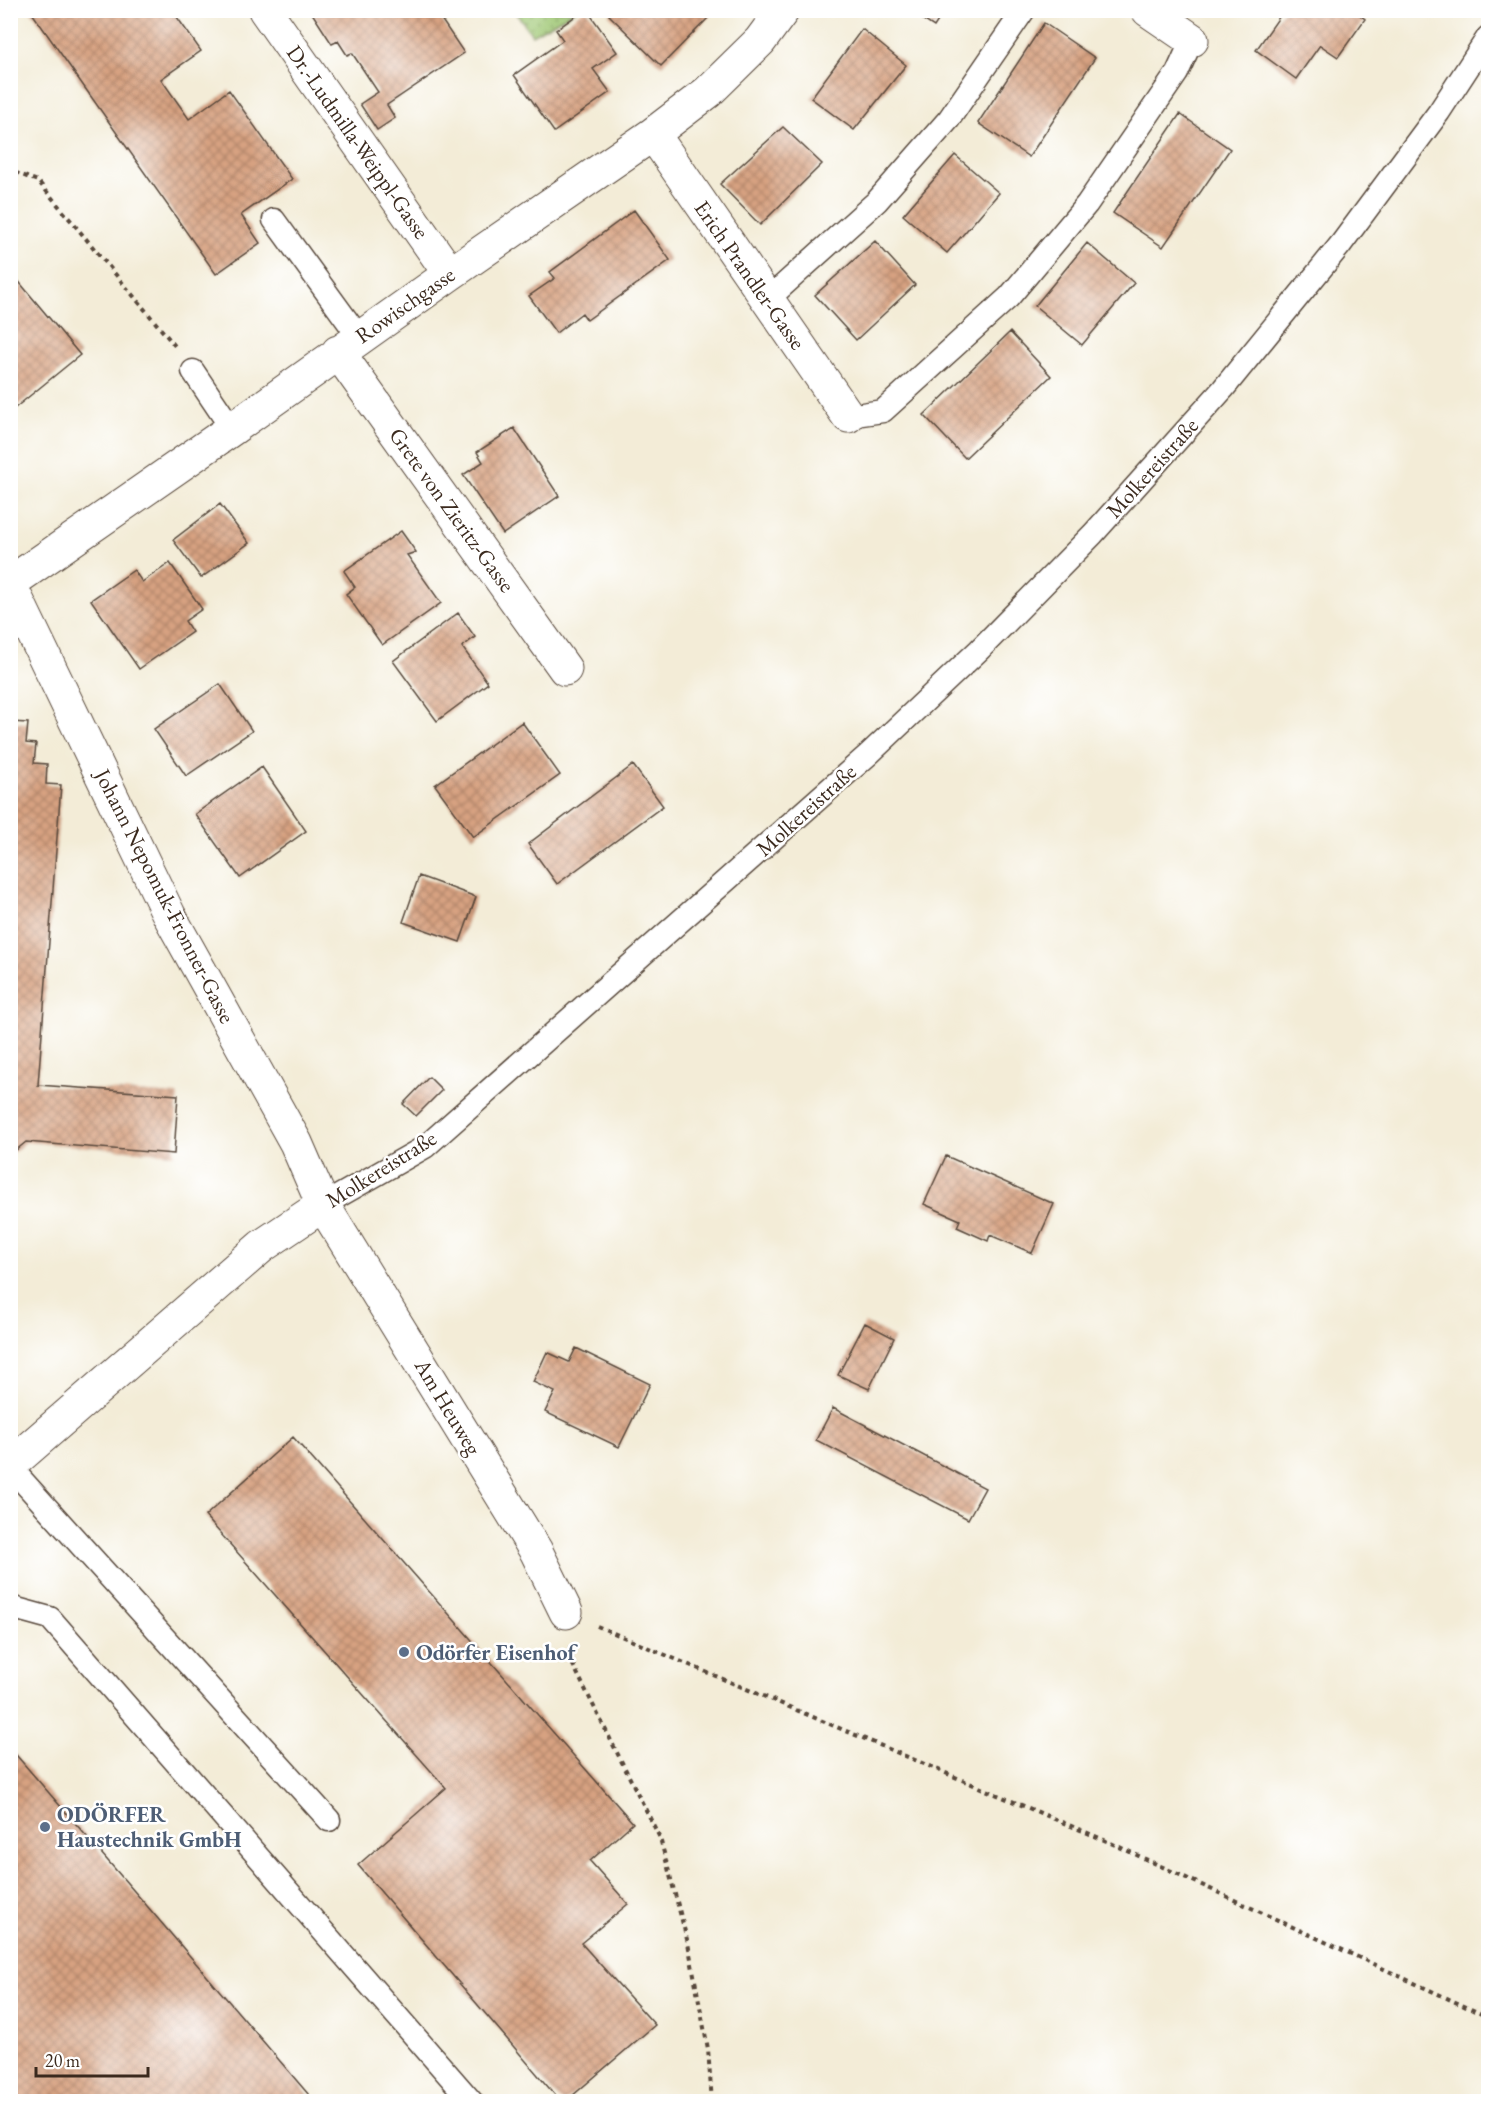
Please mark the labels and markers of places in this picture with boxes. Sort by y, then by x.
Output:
place label: Odörfer Eisenhof [416,1638,579,1667]
marker: Odörfer Eisenhof [397,1645,411,1659]
place label: ODÖRFER Haustechnik GmbH [57,1800,242,1854]
marker: ODÖRFER Haustechnik GmbH [38,1820,52,1834]

